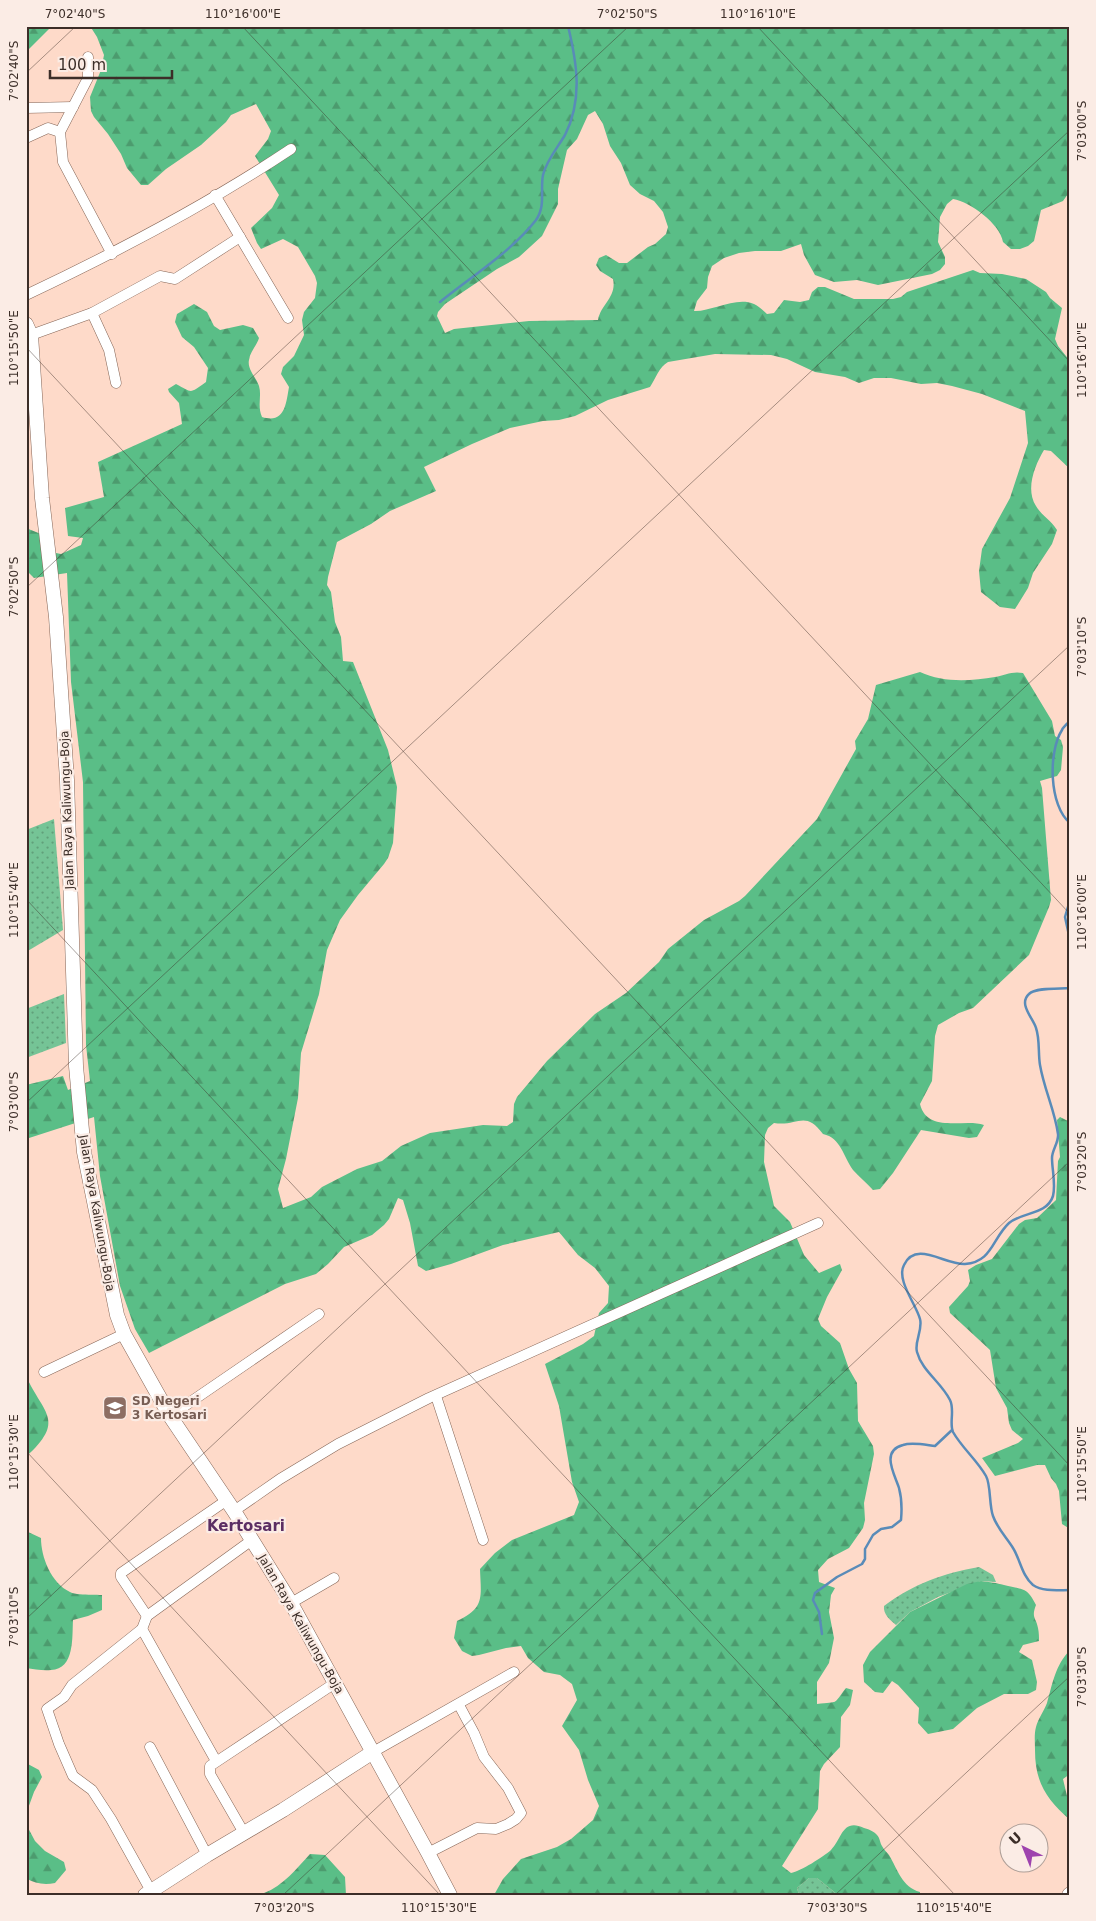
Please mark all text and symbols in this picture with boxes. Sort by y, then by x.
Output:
text: 7°02'40"S [45,7,105,21]
text: 110°16'00"E [205,7,281,21]
text: 7°02'50"S [597,7,657,21]
text: 110°16'10"E [720,7,796,21]
text: 7°02'40"S [7,41,21,101]
scale bar [50,48,172,80]
text: 100 m [58,56,106,74]
text: 7°03'00"S [1075,101,1089,161]
text: 110°15'50"E [7,310,21,386]
text: 110°16'10"E [1075,322,1089,398]
text: 7°02'50"S [7,557,21,617]
text: 7°03'10"S [1075,617,1089,677]
street label: Jalan Raya Kaliwungu-Boja [57,730,77,891]
text: 110°15'40"E [7,862,21,938]
text: 110°16'00"E [1075,874,1089,950]
text: 7°03'00"S [7,1072,21,1132]
text: 7°03'20"S [1075,1132,1089,1192]
street label: Jalan Raya Kaliwungu-Boja [76,1133,118,1292]
place label: SD Negeri 3 Kertosari [132,1394,207,1422]
school or university icon: SD Negeri 3 Kertosari [102,1395,128,1421]
text: 110°15'30"E [7,1414,21,1490]
text: 110°15'50"E [1075,1426,1089,1502]
district label: Kertosari [207,1517,285,1535]
street label: Jalan Raya Kaliwungu-Boja [255,1551,347,1696]
text: 7°03'10"S [7,1587,21,1647]
text: 7°03'30"S [1075,1647,1089,1707]
north arrow [998,1824,1048,1874]
text: U [1006,1829,1025,1848]
text: 7°03'20"S [254,1901,314,1915]
text: 110°15'30"E [401,1901,477,1915]
text: 7°03'30"S [807,1901,867,1915]
text: 110°15'40"E [916,1901,992,1915]

